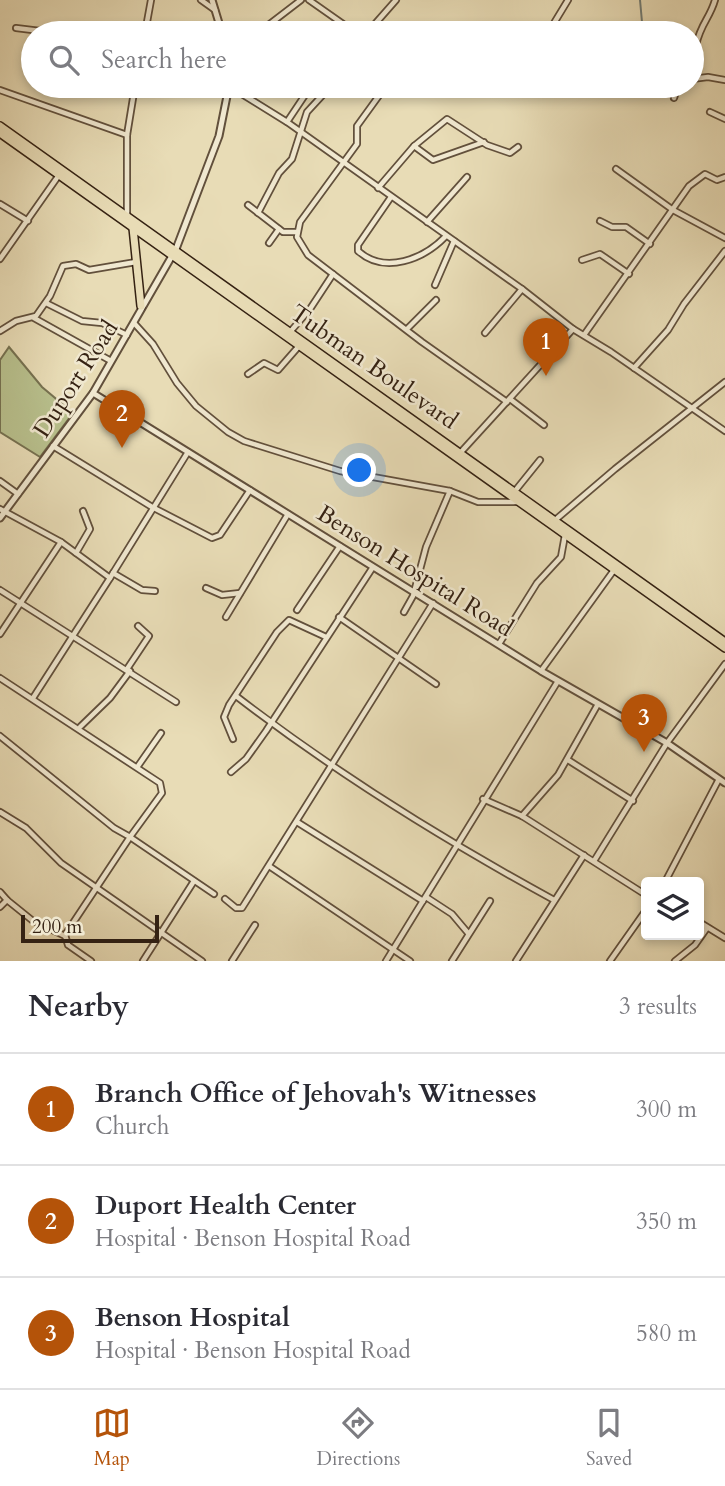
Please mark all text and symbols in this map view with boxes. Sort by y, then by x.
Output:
search box [21,21,704,98]
icon: search [45,41,83,79]
text: Search here [101,42,227,77]
street label: Tubman Boulevard [283,297,465,437]
street label: Duport Road [26,314,126,444]
pin: 1 [523,318,569,376]
pin: 2 [99,390,145,448]
your location [342,453,376,487]
street label: Benson Hospital Road [311,497,520,645]
pin: 3 [621,694,667,752]
map controls [641,877,704,940]
button: layers [641,877,704,940]
scale bar [21,912,159,944]
text: 200 m [32,914,82,940]
text: Nearby [28,986,129,1027]
text: 3 results [619,991,697,1022]
text: Branch Office of Jehovah's Witnesses [95,1076,537,1111]
text: 1 [45,1094,57,1125]
text: 300 m [636,1094,697,1125]
text: Church [95,1111,169,1142]
text: Duport Health Center [95,1188,356,1223]
text: 2 [45,1206,57,1237]
text: 350 m [636,1206,697,1237]
text: Hospital · Benson Hospital Road [95,1223,411,1254]
text: Benson Hospital [95,1300,290,1335]
text: 3 [45,1318,57,1349]
text: 580 m [636,1318,697,1349]
text: Hospital · Benson Hospital Road [95,1335,411,1366]
tab: Map [93,1404,131,1472]
tab: Directions [317,1404,400,1472]
tab: Saved [586,1404,632,1472]

